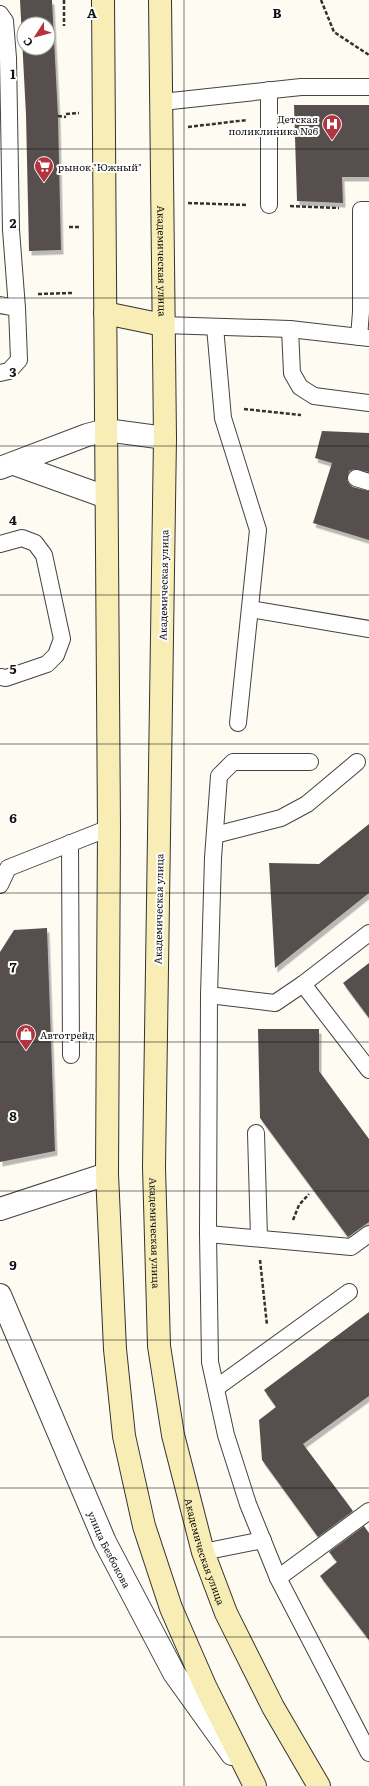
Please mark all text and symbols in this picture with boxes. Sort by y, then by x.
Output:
text: A [87,3,97,22]
text: B [273,3,282,22]
north arrow [16,16,56,56]
text: С [18,34,36,50]
text: 1 [10,64,16,83]
place label: Детская поликлиника №6 [228,111,319,138]
hospital icon: Детская поликлиника №6 [321,113,343,141]
supermarket icon: рынок "Южный" [33,155,55,183]
place label: рынок "Южный" [58,159,142,174]
street label: Академическая улица [155,205,171,317]
text: 2 [10,213,17,232]
text: 3 [9,362,17,381]
text: 4 [9,510,17,529]
street label: Академическая улица [155,529,171,641]
text: 5 [9,659,17,678]
text: 6 [9,808,17,827]
street label: Академическая улица [150,853,166,965]
text: 7 [9,957,17,976]
shop icon: Автотрейд [15,1023,37,1051]
place label: Автотрейд [40,1027,94,1042]
text: 8 [9,1106,17,1125]
street label: Академическая улица [147,1177,165,1289]
text: 9 [9,1255,17,1274]
street label: Академическая улица [182,1496,230,1607]
street label: улица Безбокова [85,1508,135,1591]

